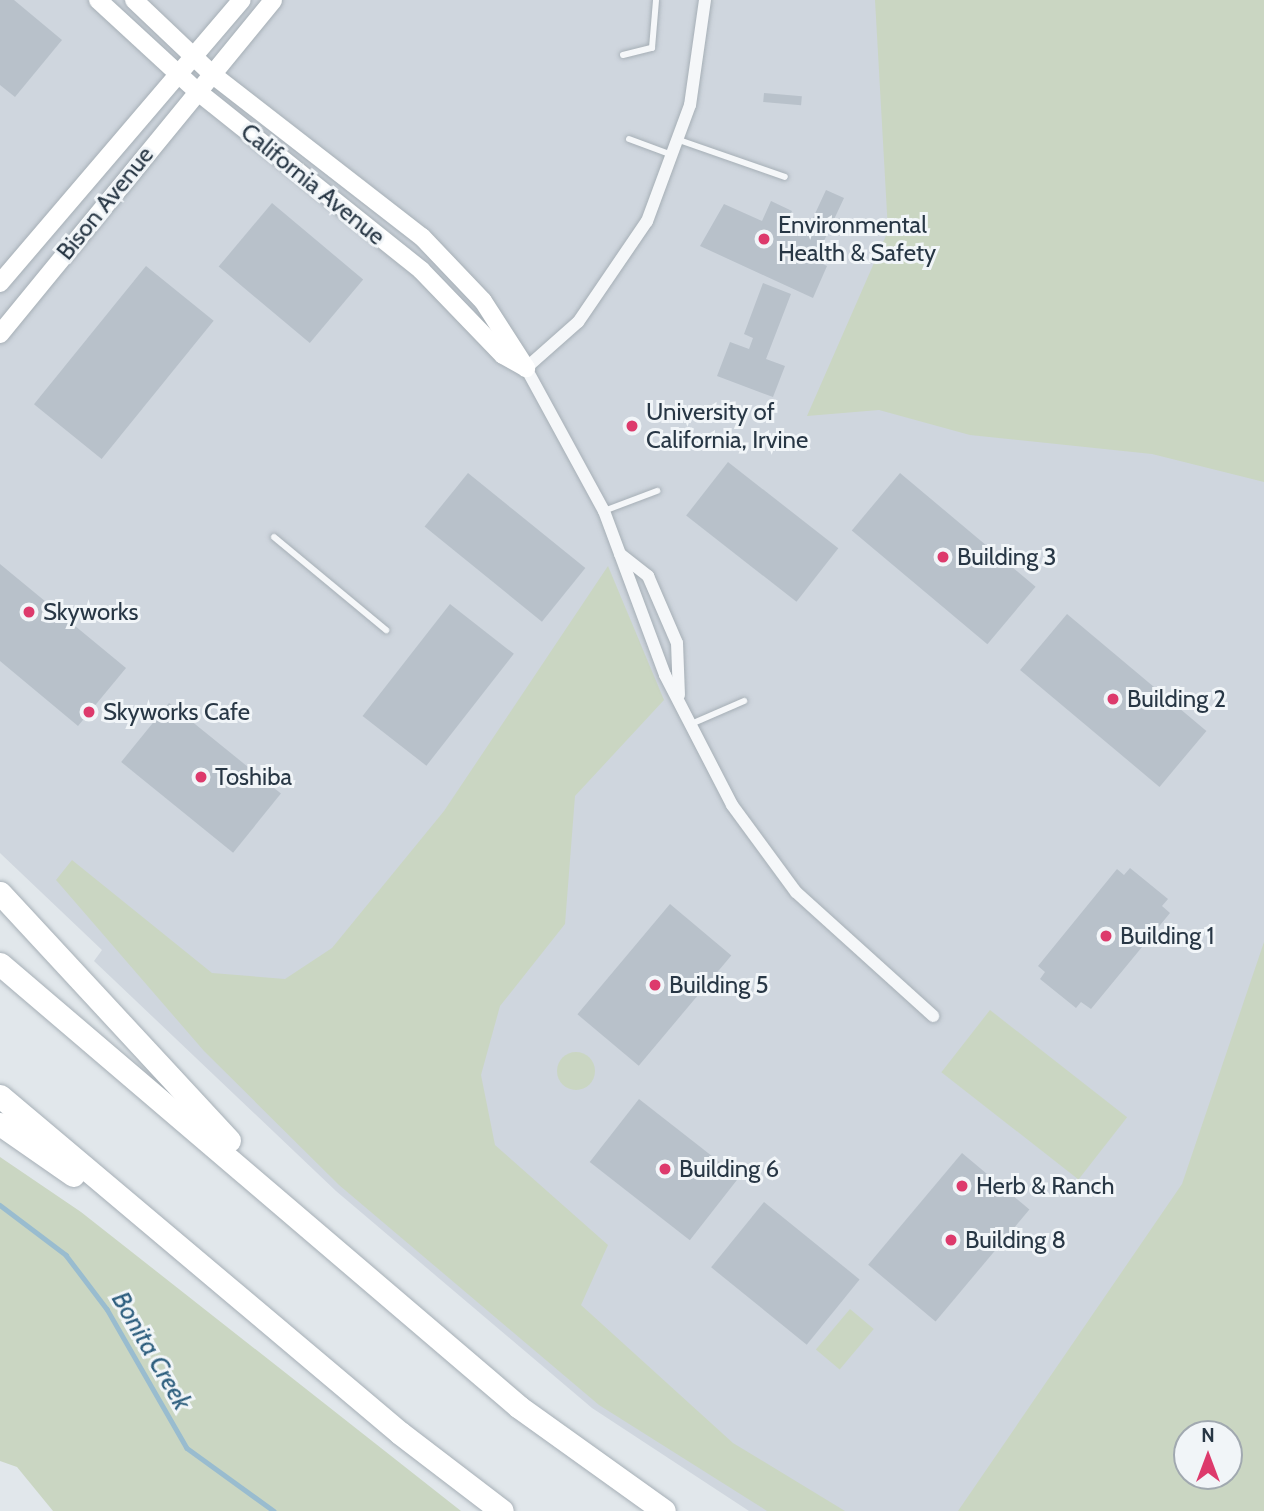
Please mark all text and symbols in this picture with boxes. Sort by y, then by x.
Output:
street label: California Avenue [235,117,391,251]
street label: Bison Avenue [51,141,159,265]
place label: Environmental Health & Safety [778,211,936,267]
marker: Environmental Health & Safety [756,231,772,247]
place label: University of California, Irvine [646,398,808,454]
marker: University of California, Irvine [624,418,640,434]
place label: Building 3 [957,543,1057,571]
marker: Building 3 [935,549,951,565]
place label: Skyworks [43,598,138,626]
marker: Skyworks [21,604,37,620]
place label: Building 2 [1127,685,1226,713]
marker: Building 2 [1105,691,1121,707]
place label: Skyworks Cafe [103,698,250,726]
marker: Skyworks Cafe [81,704,97,720]
place label: Toshiba [215,763,292,791]
marker: Toshiba [193,769,209,785]
place label: Building 1 [1120,922,1214,950]
marker: Building 1 [1098,928,1114,944]
place label: Building 5 [669,971,769,999]
marker: Building 5 [647,977,663,993]
place label: Building 6 [679,1155,779,1183]
marker: Building 6 [657,1161,673,1177]
place label: Herb & Ranch [976,1172,1114,1200]
marker: Herb & Ranch [954,1178,970,1194]
place label: Building 8 [965,1226,1066,1254]
marker: Building 8 [943,1232,959,1248]
water label: Bonita Creek [105,1286,197,1416]
north arrow [1173,1420,1243,1490]
text: N [1201,1424,1215,1447]

